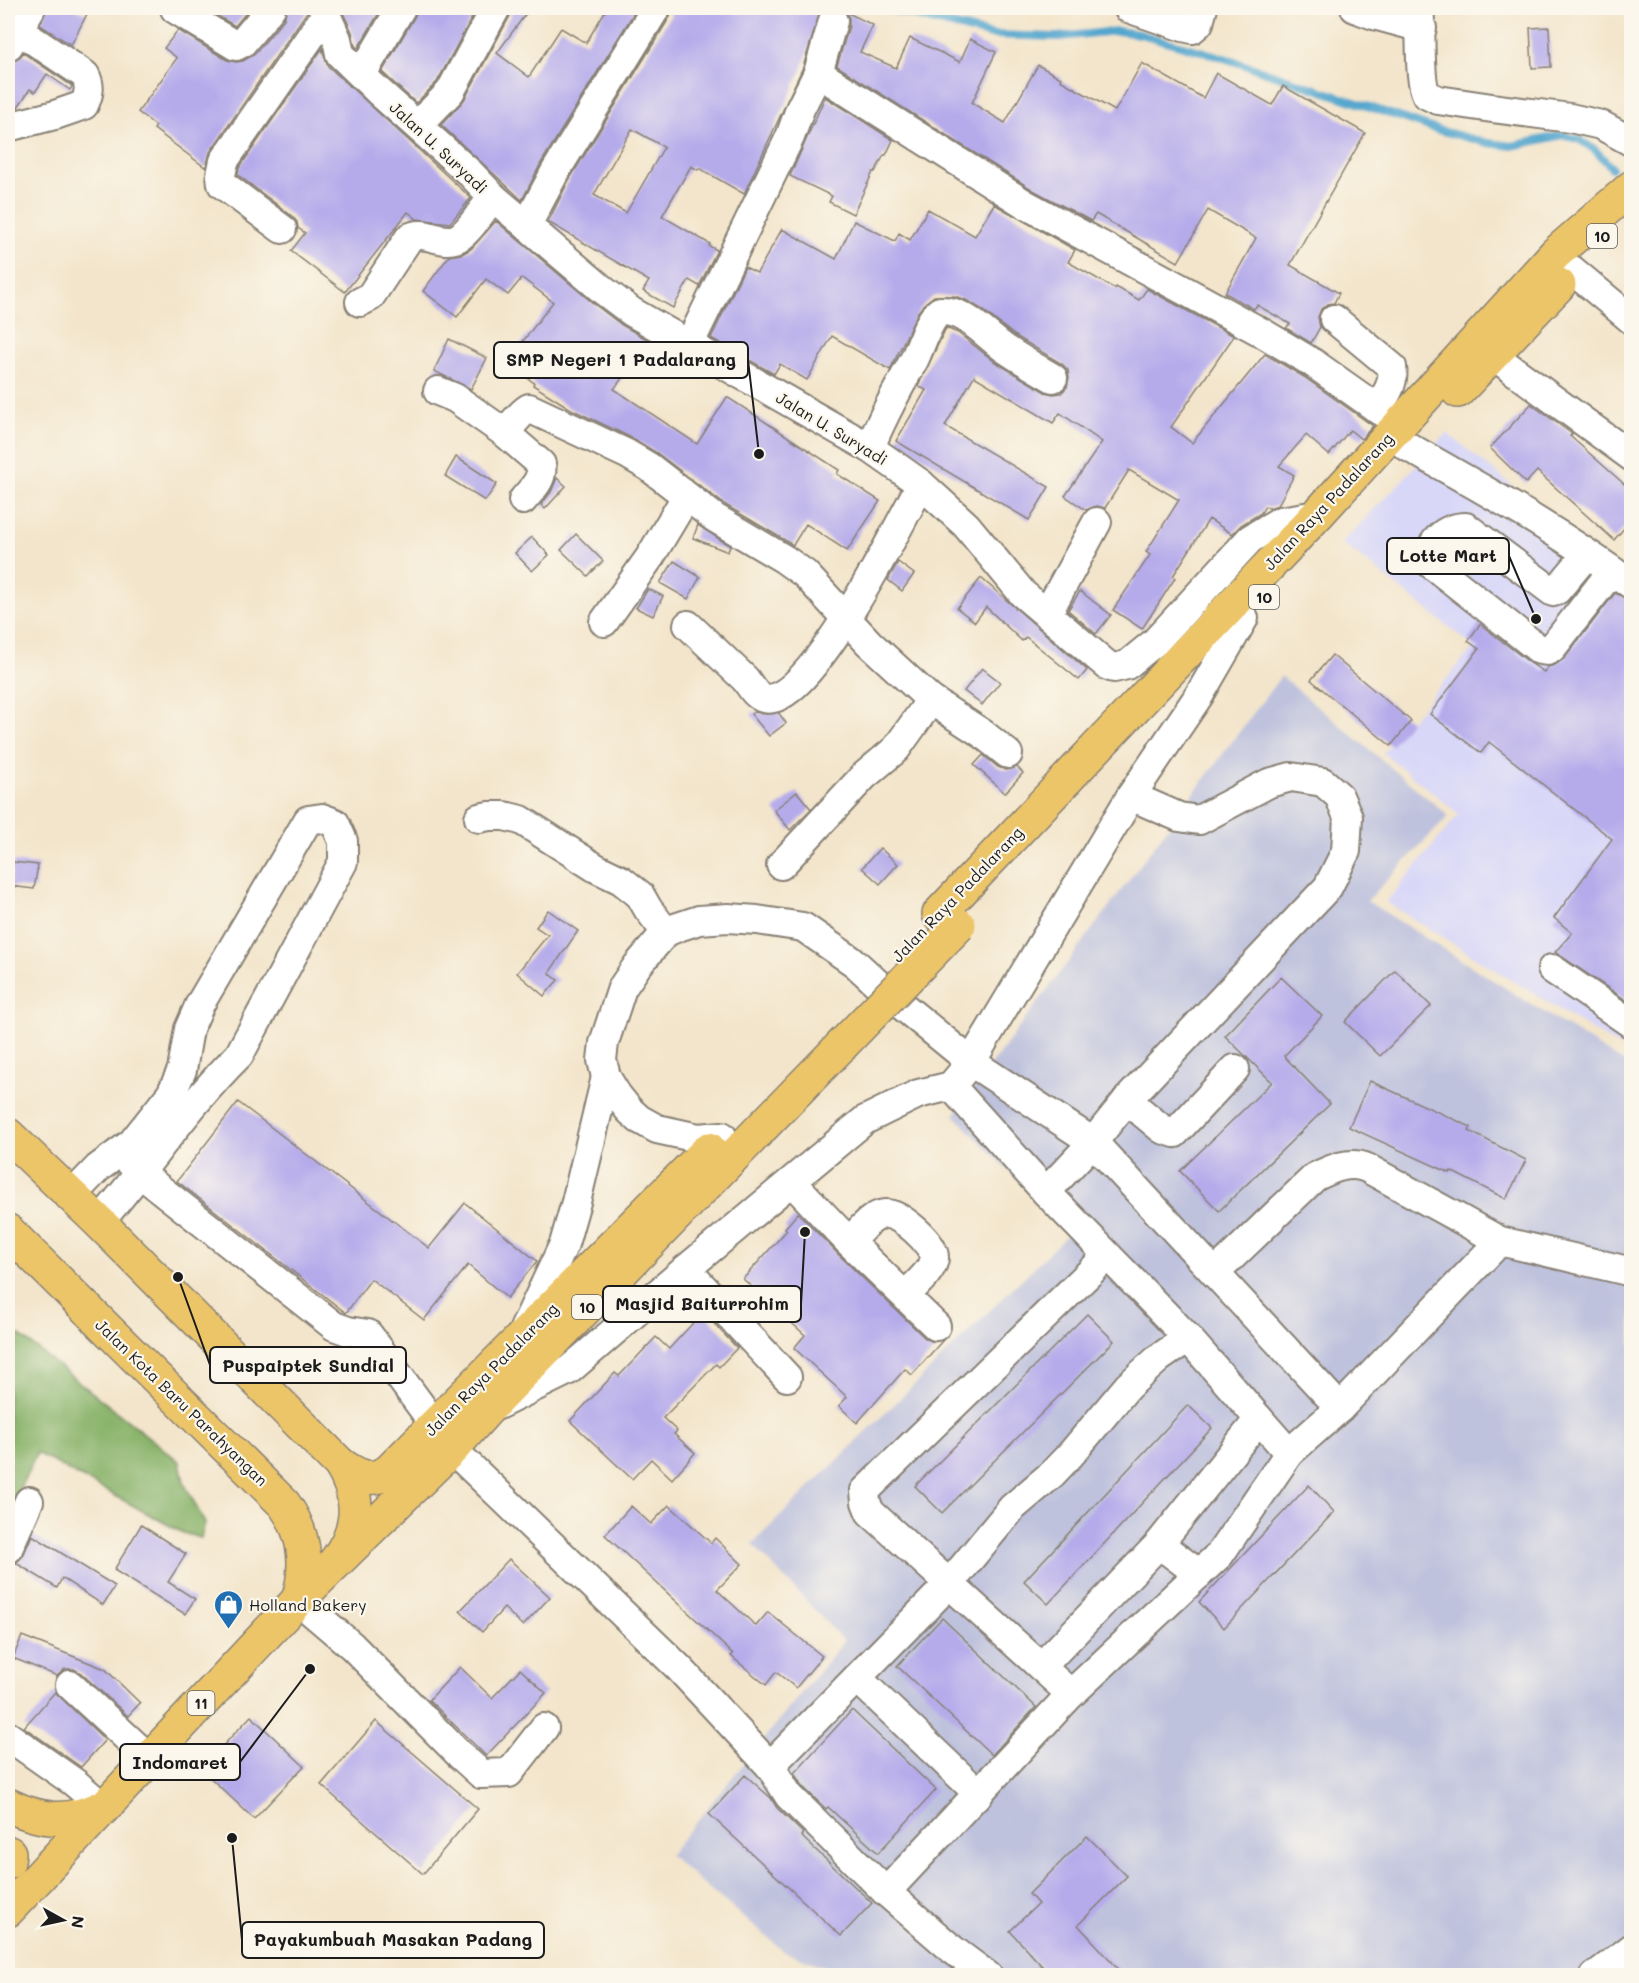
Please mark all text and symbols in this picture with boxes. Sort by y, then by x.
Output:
street label: Jalan U. Suryadi [386,96,492,198]
road number: 10 [1587,224,1617,248]
callout: SMP Negeri 1 Padalarang [494,342,748,378]
text: SMP Negeri 1 Padalarang [506,347,736,371]
street label: Jalan U. Suryadi [772,386,892,470]
street label: Jalan Raya Padalarang [1259,428,1397,574]
callout: Lotte Mart [1387,538,1509,574]
text: Lotte Mart [1399,543,1497,567]
road number: 10 [1249,585,1279,609]
street label: Jalan Raya Padalarang [887,822,1027,966]
callout: Masjid Baiturrohim [603,1286,801,1322]
text: Masjid Baiturrohim [615,1291,789,1315]
road number: 10 [572,1295,602,1319]
street label: Jalan Raya Padalarang [420,1298,562,1440]
street label: Jalan Kota Baru Parahyangan [91,1314,273,1490]
callout: Puspaiptek Sundial [210,1347,406,1383]
text: Puspaiptek Sundial [222,1353,394,1377]
shop icon: Holland Bakery [212,1588,244,1630]
place label: Holland Bakery [249,1594,367,1615]
road number: 11 [188,1691,214,1715]
callout: Indomaret [120,1744,240,1780]
text: Indomaret [132,1750,228,1774]
north arrow [33,1890,93,1950]
text: N [67,1915,90,1930]
callout: Payakumbuah Masakan Padang [242,1922,544,1958]
text: Payakumbuah Masakan Padang [254,1927,532,1951]

